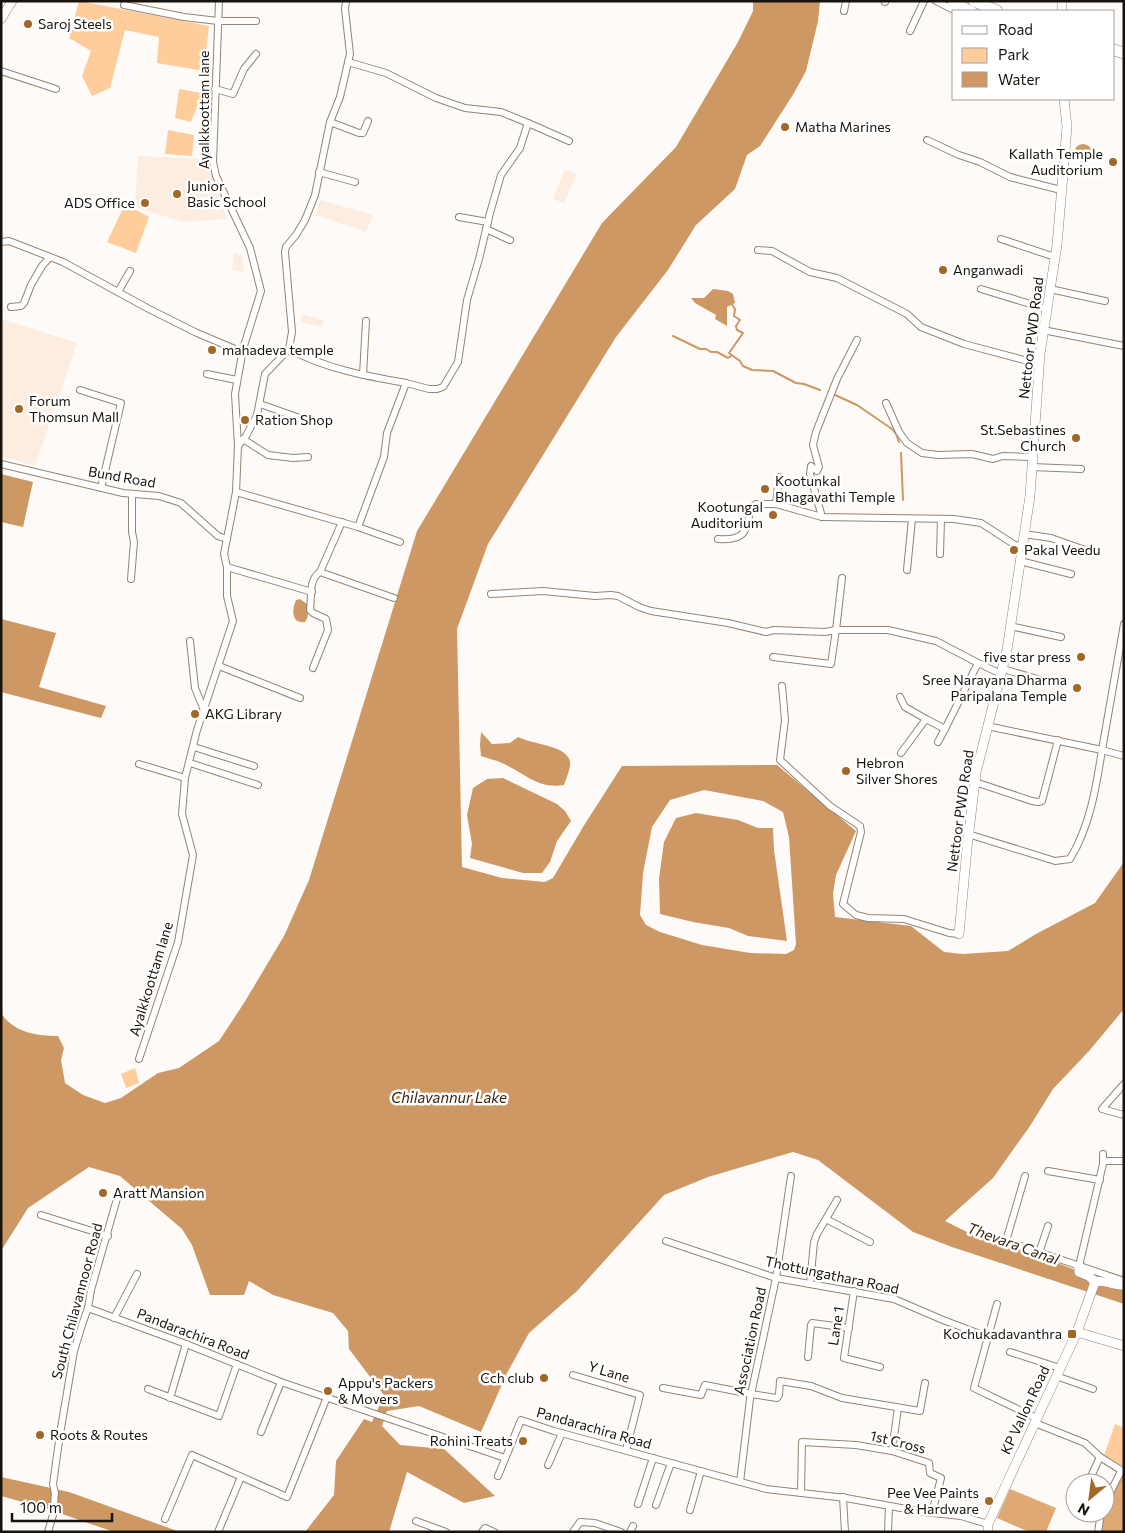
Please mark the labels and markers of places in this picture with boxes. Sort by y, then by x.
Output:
place label: Saroj Steels [38,15,112,32]
marker: Saroj Steels [22,18,34,30]
place label: Matha Marines [795,118,891,135]
marker: Matha Marines [779,121,791,133]
place label: Kallath Temple Auditorium [1009,145,1103,178]
marker: Kallath Temple Auditorium [1107,156,1119,168]
place label: Junior Basic School [187,177,266,210]
marker: Junior Basic School [171,188,183,200]
place label: ADS Office [64,194,135,211]
marker: ADS Office [139,197,151,209]
place label: Anganwadi [953,261,1023,278]
marker: Anganwadi [937,264,949,276]
place label: mahadeva temple [222,341,334,358]
marker: mahadeva temple [206,344,218,356]
place label: Forum Thomsun Mall [29,392,119,425]
marker: Forum Thomsun Mall [13,403,25,415]
place label: Ration Shop [255,411,333,428]
marker: Ration Shop [239,414,251,426]
place label: St.Sebastines Church [980,421,1066,454]
marker: St.Sebastines Church [1070,432,1082,444]
place label: Kootunkal Bhagavathi Temple [775,472,895,505]
marker: Kootunkal Bhagavathi Temple [759,483,771,495]
place label: Kootungal Auditorium [691,498,763,531]
marker: Kootungal Auditorium [767,509,779,521]
place label: Pakal Veedu [1024,541,1101,558]
marker: Pakal Veedu [1008,544,1020,556]
place label: five star press [983,648,1071,665]
marker: five star press [1075,651,1087,663]
place label: Sree Narayana Dharma Paripalana Temple [922,671,1067,704]
marker: Sree Narayana Dharma Paripalana Temple [1071,682,1083,694]
place label: AKG Library [205,705,282,722]
marker: AKG Library [189,708,201,720]
place label: Hebron Silver Shores [856,754,938,787]
marker: Hebron Silver Shores [840,765,852,777]
place label: Aratt Mansion [113,1184,205,1201]
marker: Aratt Mansion [97,1187,109,1199]
place label: Kochukadavanthra [943,1325,1062,1342]
marker: Kochukadavanthra [1066,1328,1078,1340]
place label: Cch club [480,1369,534,1386]
marker: Cch club [538,1372,550,1384]
place label: Appu's Packers & Movers [338,1374,433,1407]
marker: Appu's Packers & Movers [322,1385,334,1397]
place label: Roots & Routes [50,1426,148,1443]
marker: Roots & Routes [34,1429,46,1441]
place label: Rohini Treats [430,1432,513,1449]
marker: Rohini Treats [517,1435,529,1447]
place label: Pee Vee Paints & Hardware [887,1484,979,1517]
marker: Pee Vee Paints & Hardware [983,1495,995,1507]

